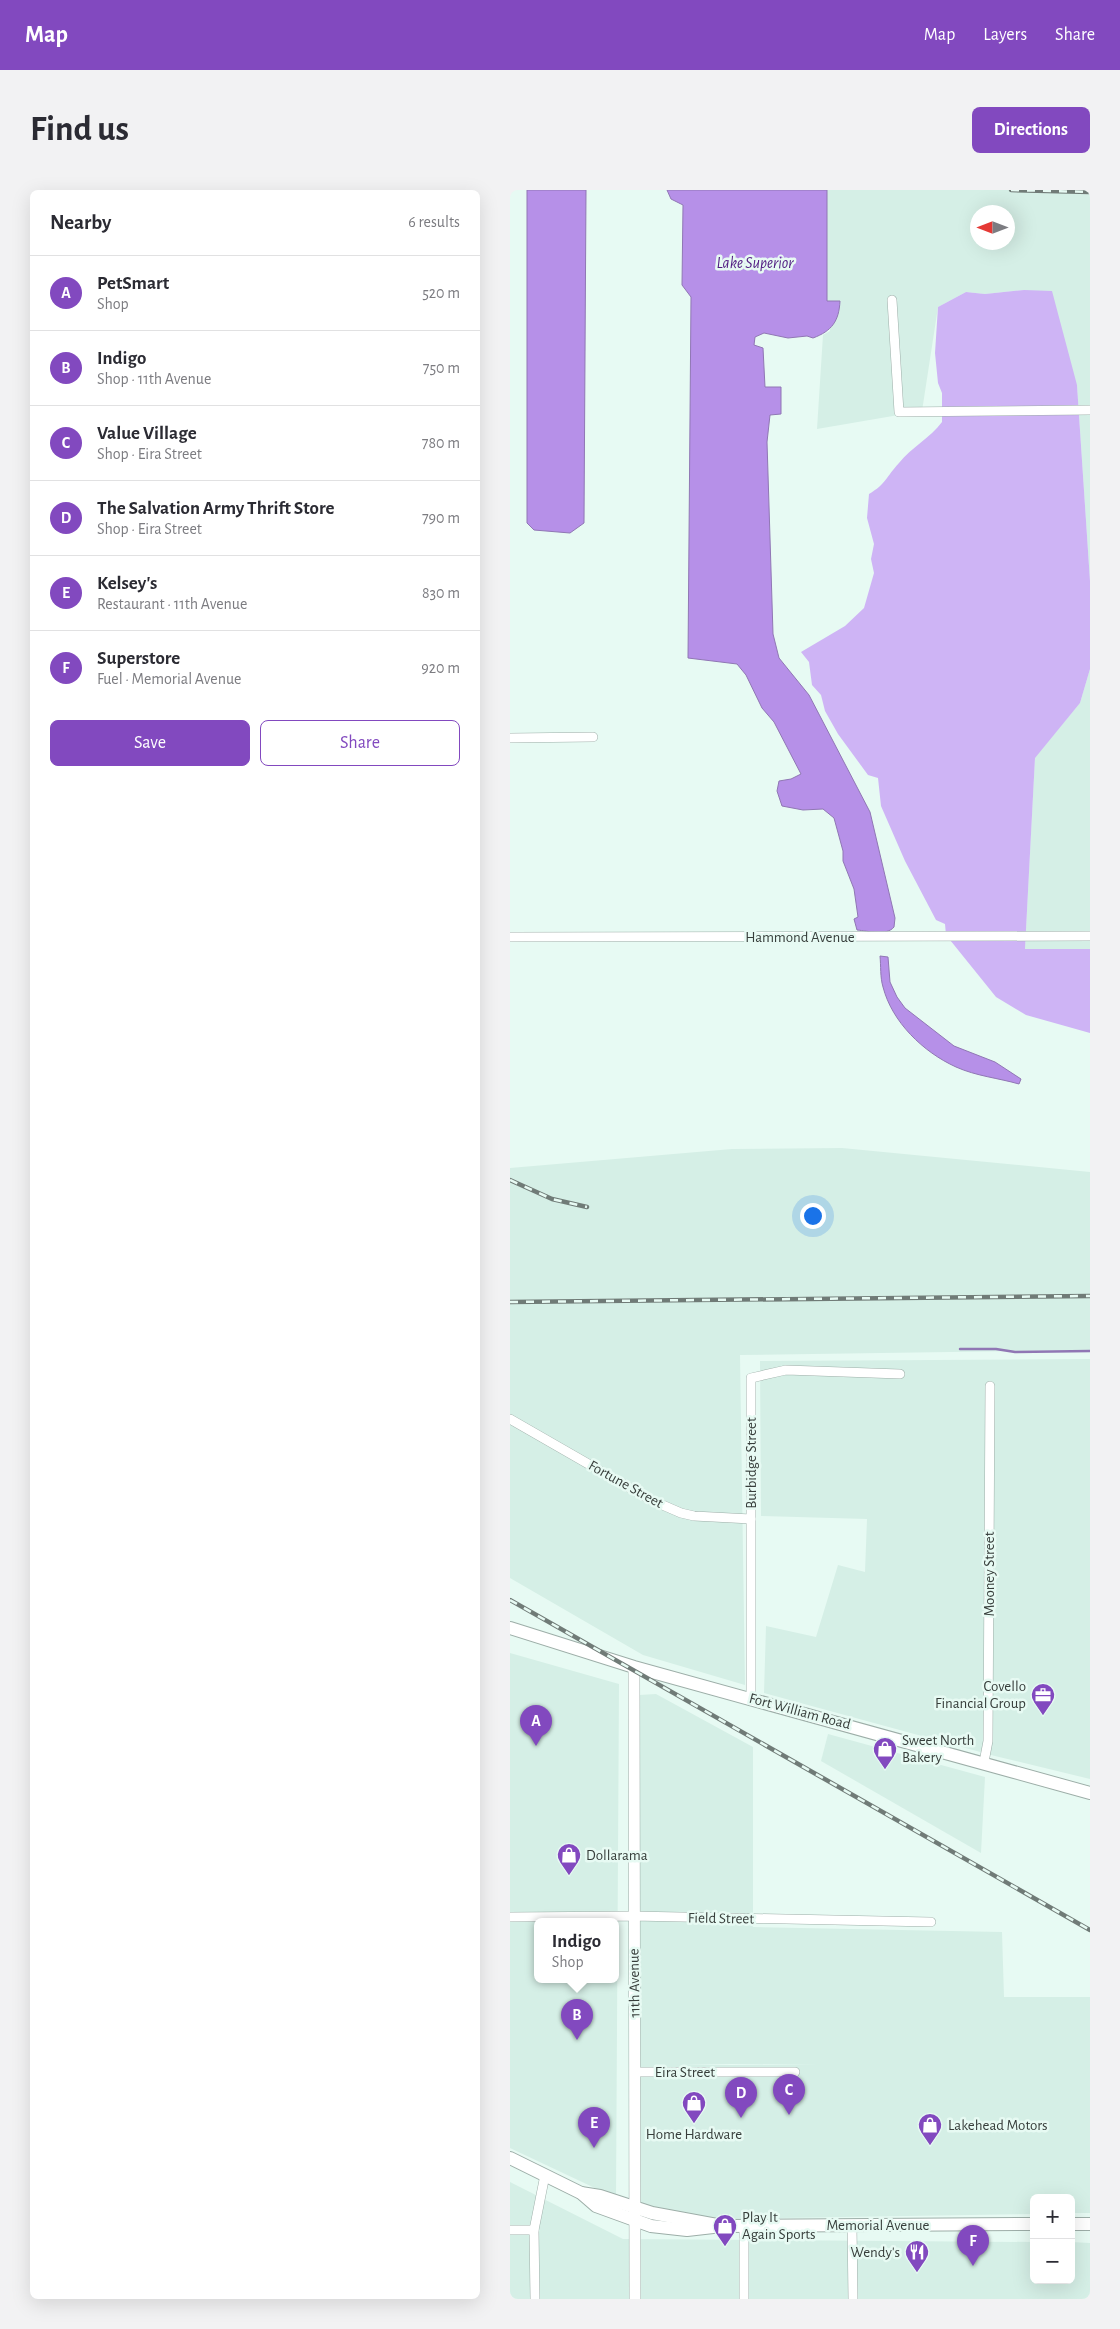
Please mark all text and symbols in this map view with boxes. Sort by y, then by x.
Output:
text: Map [25,23,68,47]
text: Map [924,26,955,44]
text: Layers [983,26,1027,44]
text: Share [1055,26,1095,44]
button: Directions [972,107,1090,153]
text: Find us [30,112,129,147]
north arrow [970,205,1015,250]
text: Nearby [50,212,111,233]
text: 6 results [408,214,460,230]
water label: Lake Superior [716,255,794,272]
text: PetSmart [97,274,169,293]
text: A [61,285,71,301]
text: 520 m [422,285,460,301]
text: Shop [97,296,129,312]
text: Indigo [97,349,146,368]
text: B [61,360,71,376]
text: 750 m [423,360,460,376]
text: Shop · 11th Avenue [97,371,211,387]
text: Value Village [97,424,197,443]
text: C [62,435,70,451]
text: 780 m [422,435,460,451]
text: Shop · Eira Street [97,446,202,462]
text: The Salvation Army Thrift Store [97,499,334,518]
text: D [61,510,71,526]
text: 790 m [422,510,460,526]
text: Shop · Eira Street [97,521,202,537]
text: Kelsey's [97,574,157,593]
text: E [62,585,70,601]
text: 830 m [422,585,460,601]
text: Restaurant · 11th Avenue [97,596,247,612]
text: Superstore [97,649,180,668]
text: F [62,660,70,676]
text: 920 m [421,660,460,676]
text: Fuel · Memorial Avenue [97,671,241,687]
button: Save [50,720,250,766]
button: Share [260,720,460,766]
street label: Hammond Avenue [745,930,855,945]
your location [800,1203,826,1229]
street label: Burbidge Street [744,1417,759,1509]
street label: Fortune Street [586,1458,666,1511]
street label: Mooney Street [982,1531,997,1616]
place label: Covello Financial Group [935,1679,1026,1711]
office icon: Covello Financial Group [1030,1682,1056,1716]
street label: Fort William Road [747,1691,852,1732]
pin: A [520,1705,552,1746]
place label: Sweet North Bakery [902,1733,974,1765]
shop icon: Sweet North Bakery [872,1736,898,1770]
shop icon: Dollarama [556,1842,582,1876]
place label: Dollarama [586,1848,648,1863]
street label: Field Street [688,1910,754,1927]
popup [534,1918,619,1983]
text: Indigo [552,1932,601,1951]
street label: 11th Avenue [626,1948,643,2018]
text: Shop [552,1954,584,1970]
pin: B [561,1999,593,2040]
street label: Eira Street [655,2065,715,2080]
pin: C [773,2074,805,2115]
pin: D [725,2077,757,2118]
shop icon: Home Hardware [681,2090,707,2124]
pin: E [578,2107,610,2148]
shop icon: Lakehead Motors [917,2112,943,2146]
place label: Lakehead Motors [948,2118,1048,2133]
place label: Home Hardware [646,2127,742,2142]
map controls [1030,2194,1075,2284]
button: + [1030,2194,1075,2239]
place label: Play It Again Sports [742,2210,816,2242]
shop icon: Play It Again Sports [712,2213,738,2247]
street label: Memorial Avenue [827,2218,930,2233]
pin: F [957,2225,989,2266]
restaurant icon: Wendy's [904,2239,930,2273]
button: − [1030,2239,1075,2284]
place label: Wendy's [850,2245,900,2260]

